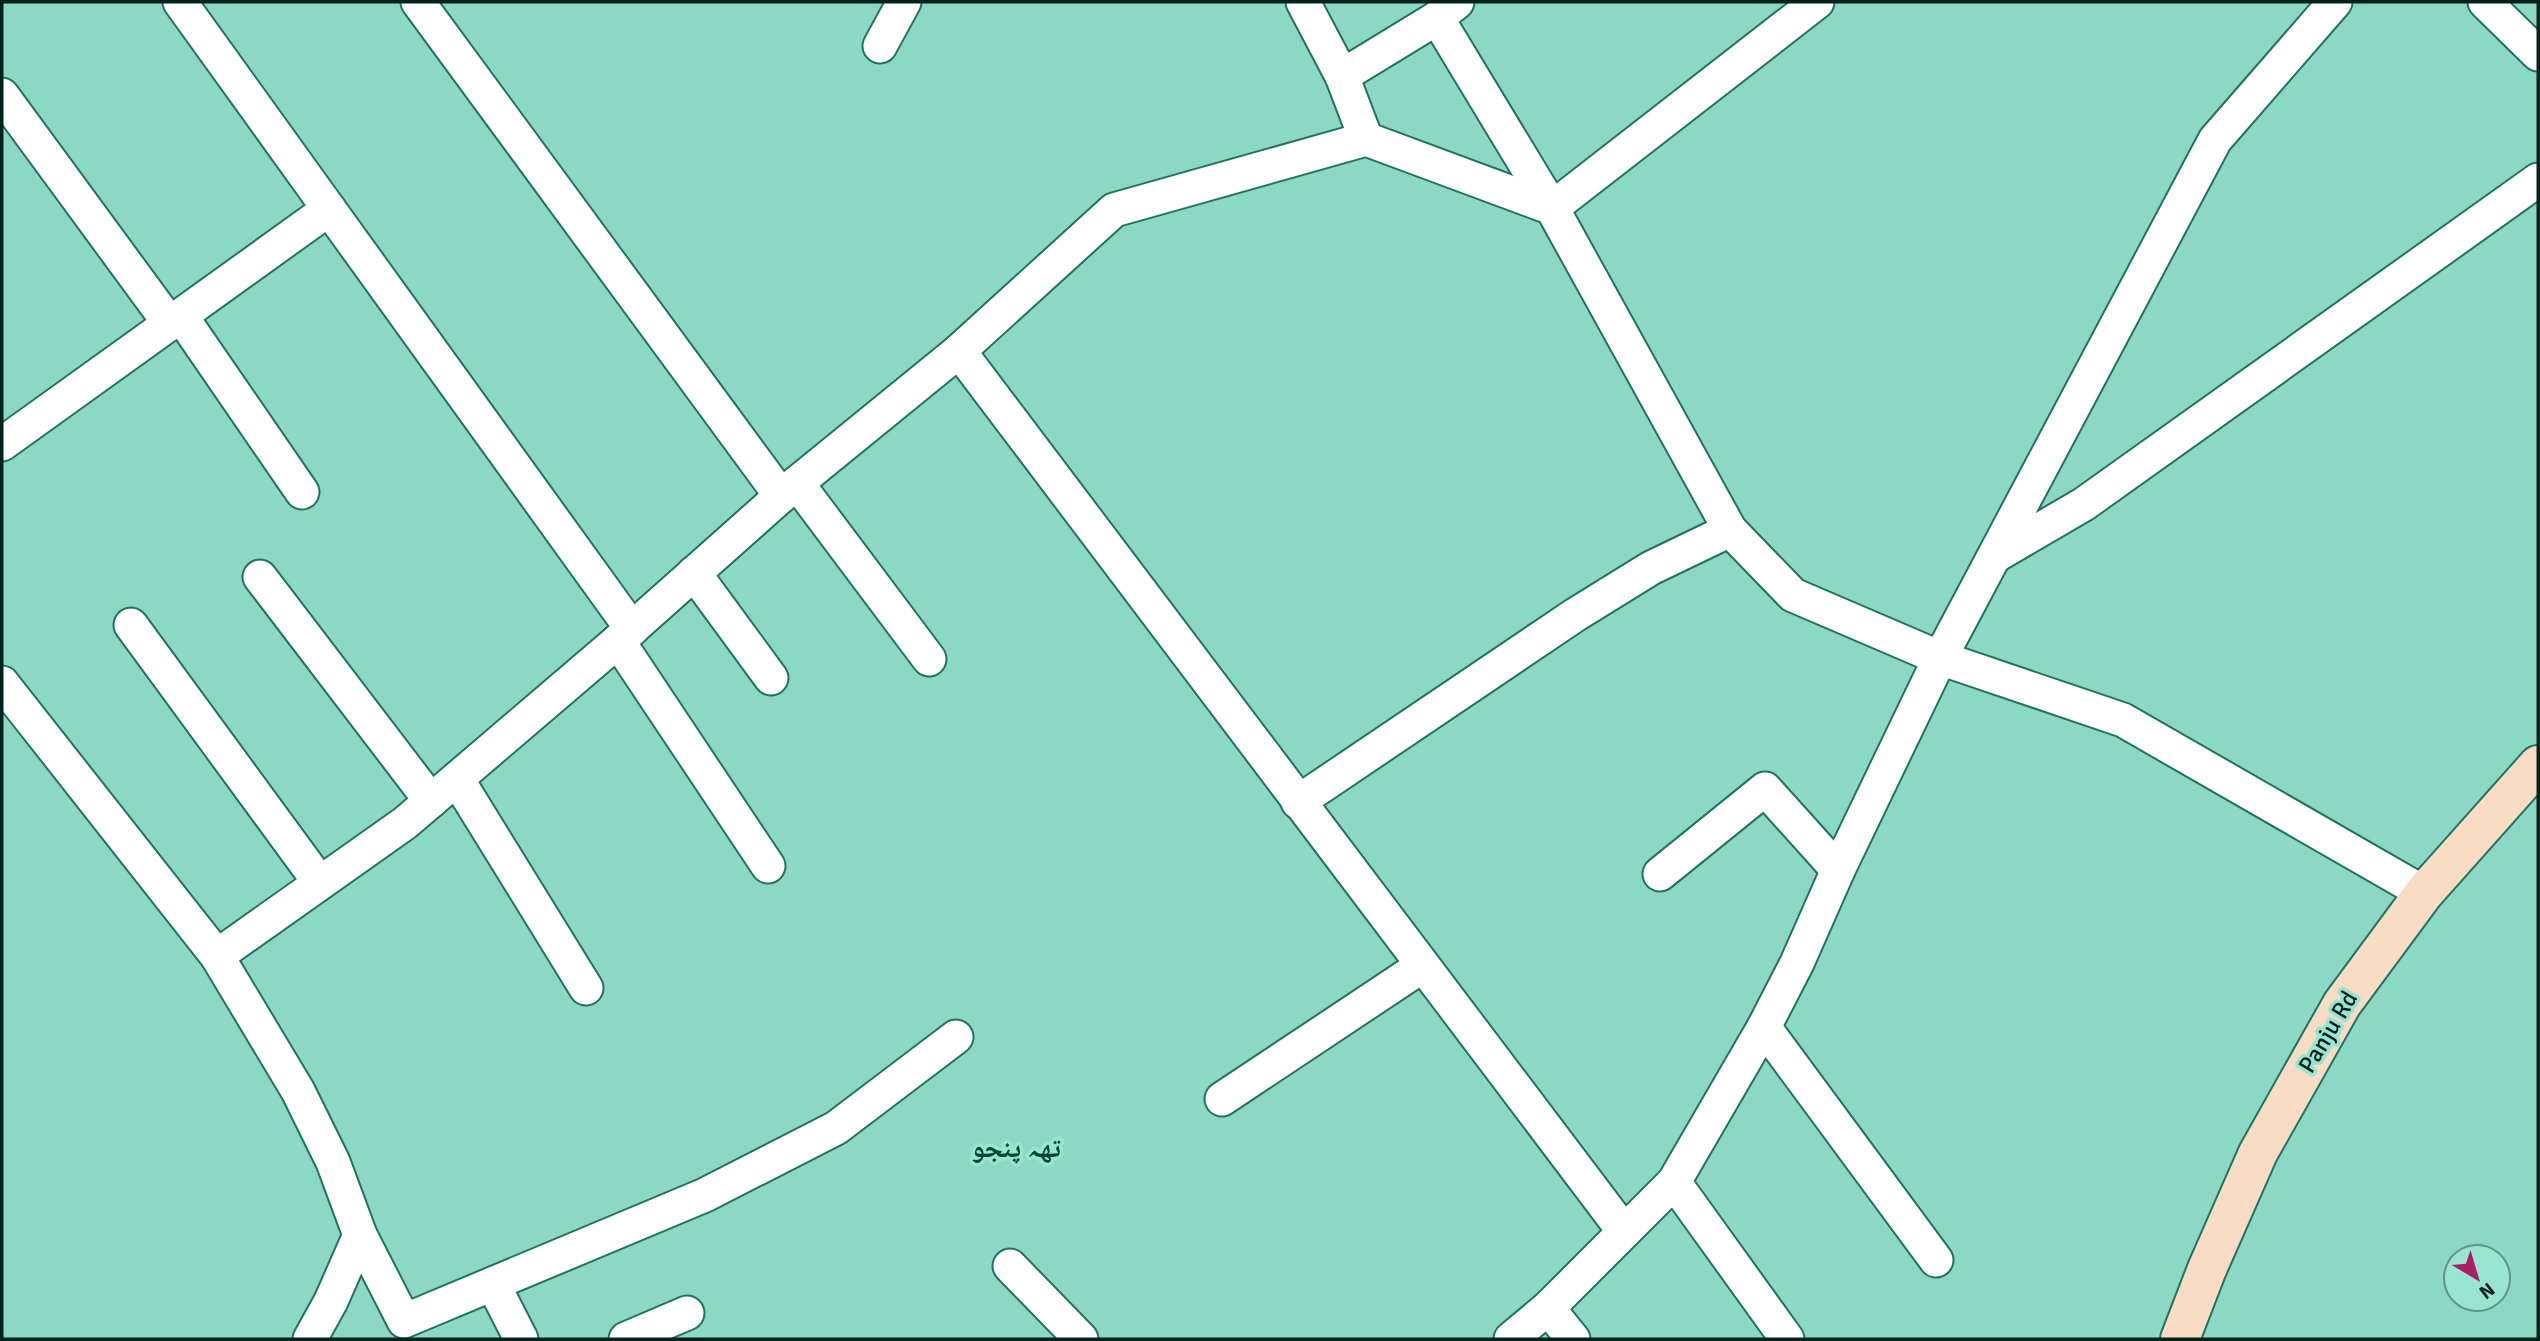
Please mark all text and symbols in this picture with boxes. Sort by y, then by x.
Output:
street label: Panju Rd [2292,986,2364,1078]
district label: تھہ پنجو [971,1131,1061,1165]
north arrow [2442,1243,2512,1313]
text: N [2474,1277,2499,1304]

